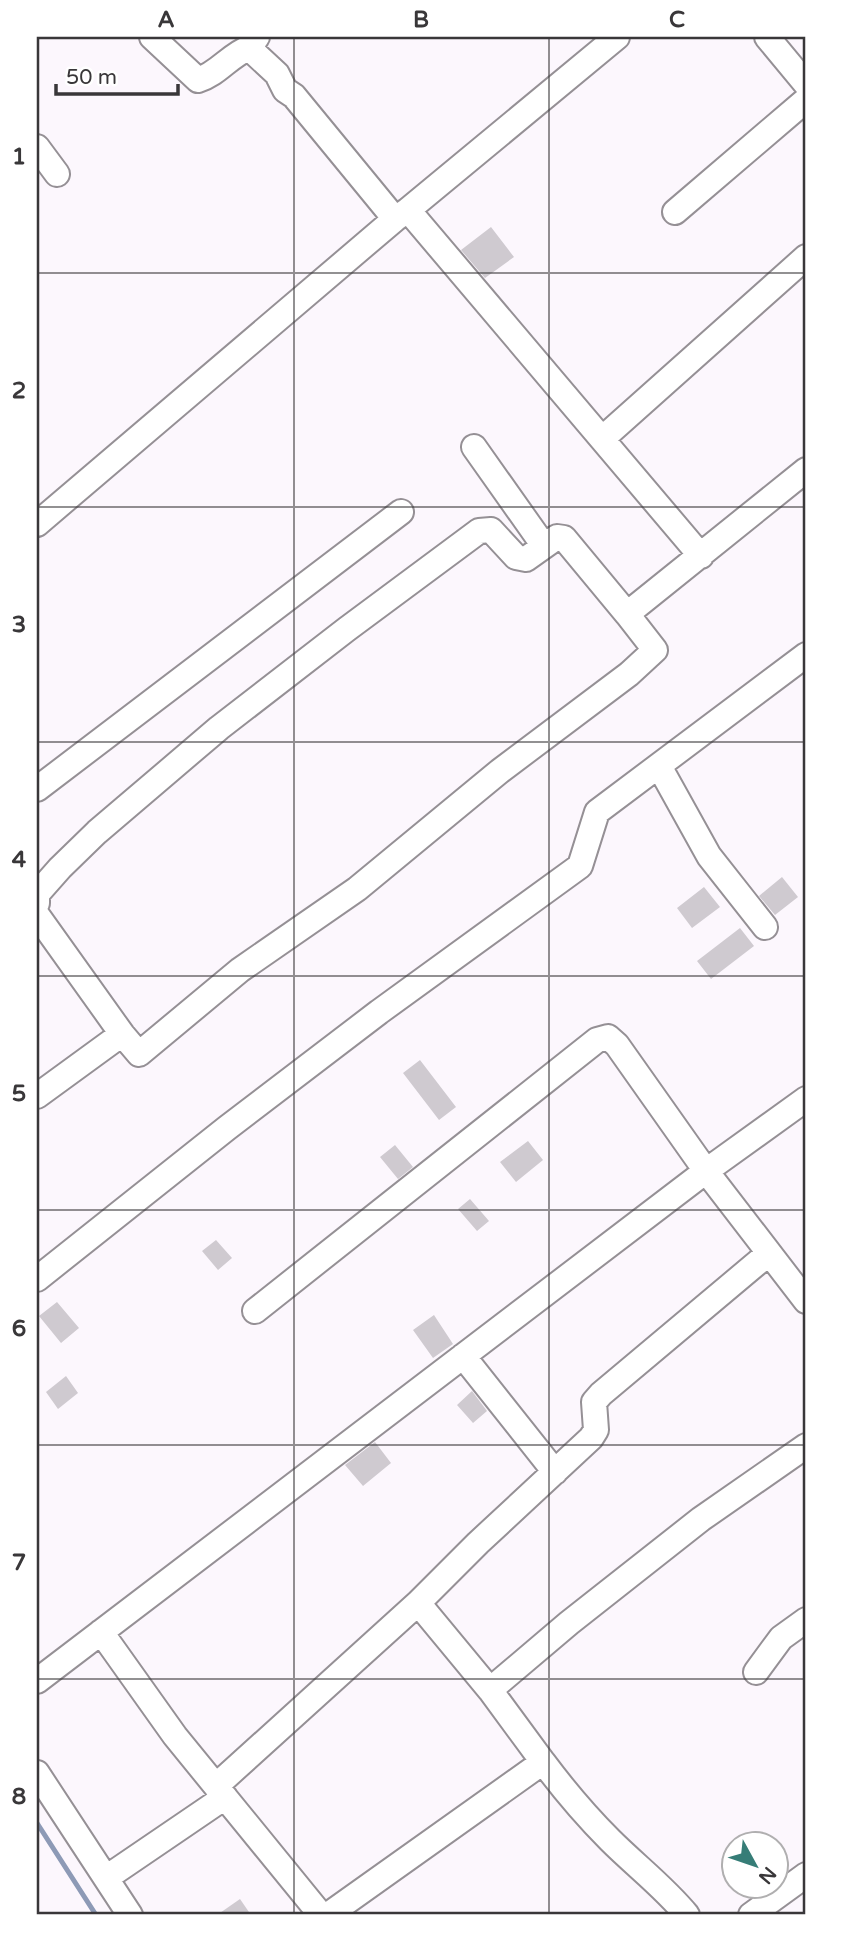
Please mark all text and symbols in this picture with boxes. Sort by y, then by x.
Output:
text: A [157,6,175,34]
text: B [413,6,429,34]
text: C [669,6,685,34]
scale bar [56,52,178,96]
text: 50 m [66,65,117,90]
text: 1 [12,143,26,171]
text: 2 [12,377,26,405]
text: 3 [12,611,26,639]
text: 4 [12,846,27,874]
text: 5 [12,1080,26,1108]
text: 6 [12,1315,26,1343]
text: 7 [12,1549,26,1577]
text: 8 [12,1783,26,1811]
north arrow [720,1829,790,1899]
text: N [754,1862,781,1888]

